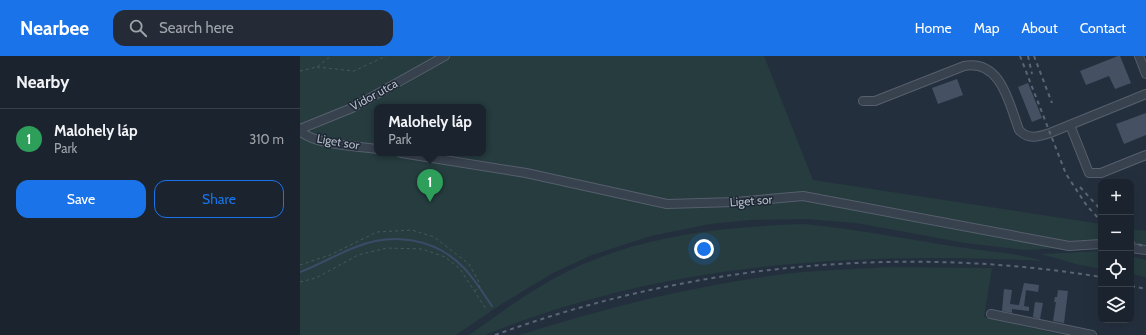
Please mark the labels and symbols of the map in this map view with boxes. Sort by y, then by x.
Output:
street label: Vidor utca [348,75,400,114]
street label: Liget sor [316,130,361,153]
pin: 1 [417,169,443,202]
street label: Liget sor [729,192,773,209]
your location [694,239,714,259]

